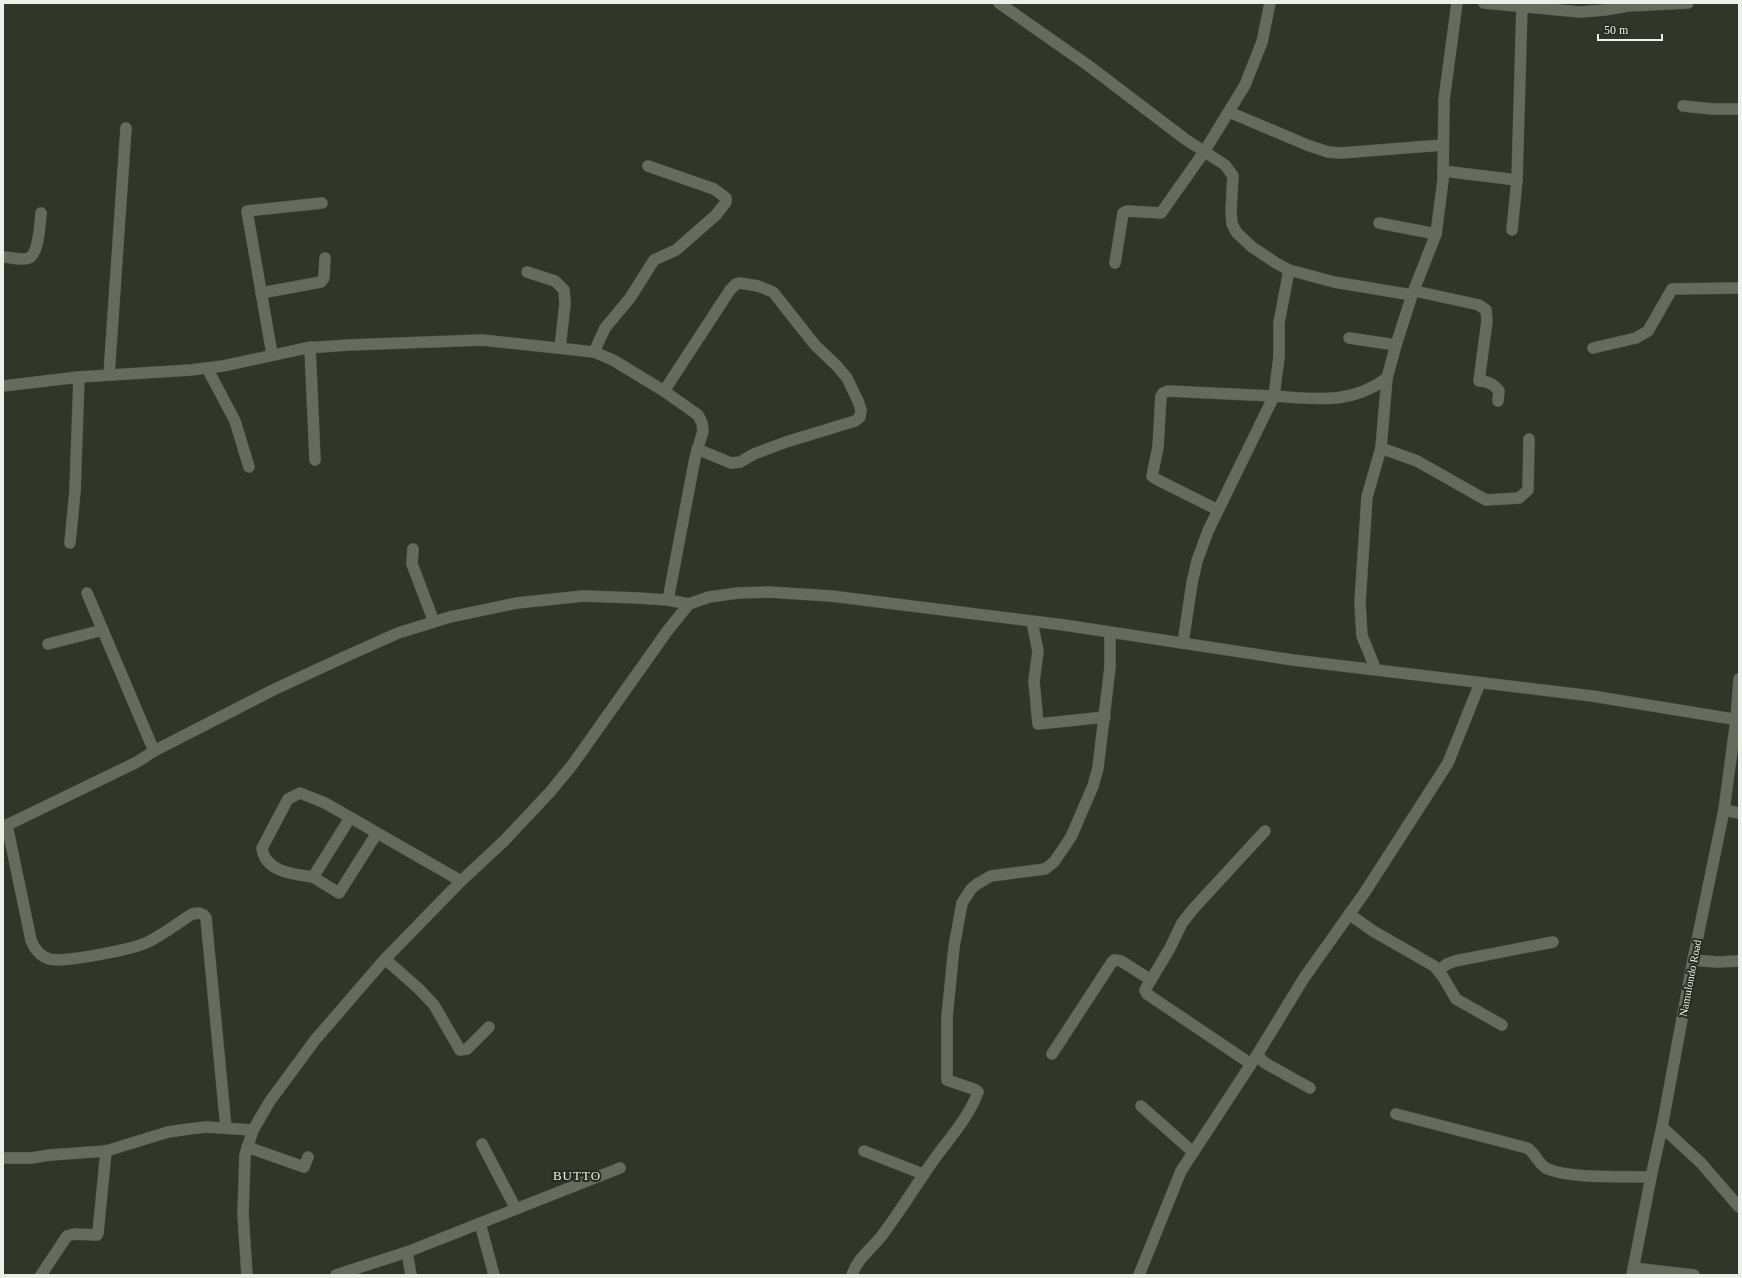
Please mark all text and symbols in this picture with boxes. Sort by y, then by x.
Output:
scale bar [1598,16,1662,42]
text: 50 m [1604,23,1629,37]
street label: Namulondo Road [1677,938,1703,1017]
district label: BUTTO [553,1168,601,1183]

